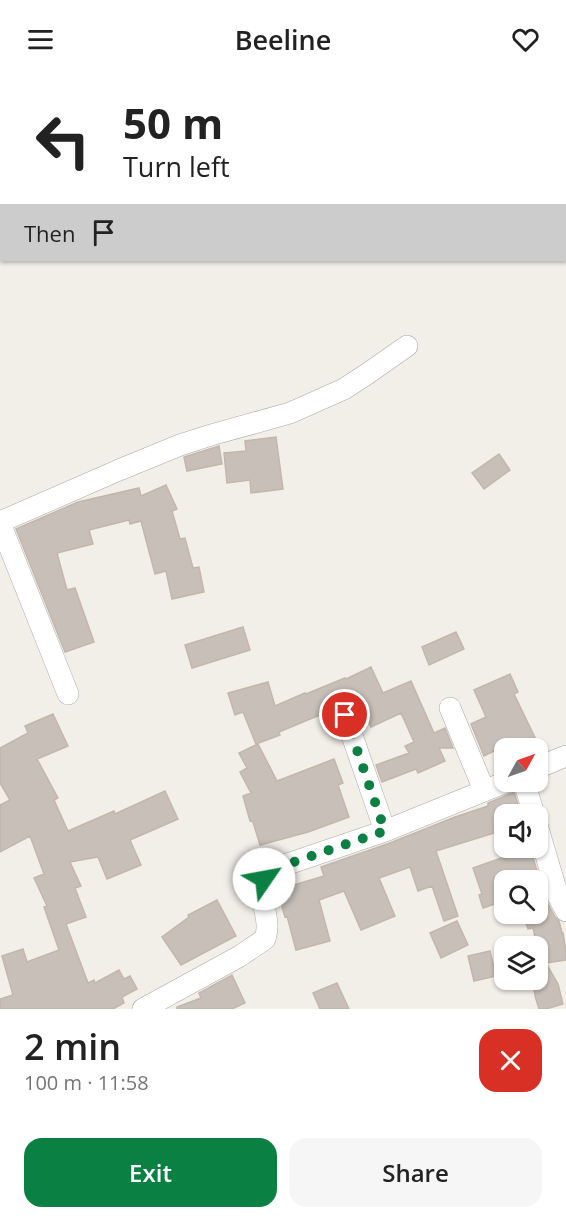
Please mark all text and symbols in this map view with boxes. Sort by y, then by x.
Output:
text: Beeline [235,21,331,58]
icon: menu [24,23,57,56]
icon: heart [509,23,542,56]
text: 50 m [123,94,223,151]
icon: left [24,102,102,180]
text: Turn left [123,148,230,185]
icon: arrive [87,216,120,249]
text: Then [24,218,75,248]
pin [319,689,370,740]
icon: arrive [328,698,361,731]
north arrow [494,738,548,792]
map controls [494,738,548,990]
button: sound [494,804,548,858]
position arrow [232,847,296,911]
button: search [494,870,548,924]
button: layers [494,936,548,990]
text: 2 min [24,1022,121,1071]
button: close [479,1029,542,1092]
text: 100 m · 11:58 [24,1069,149,1096]
button: Exit [24,1138,277,1207]
button: Share [289,1138,542,1207]

